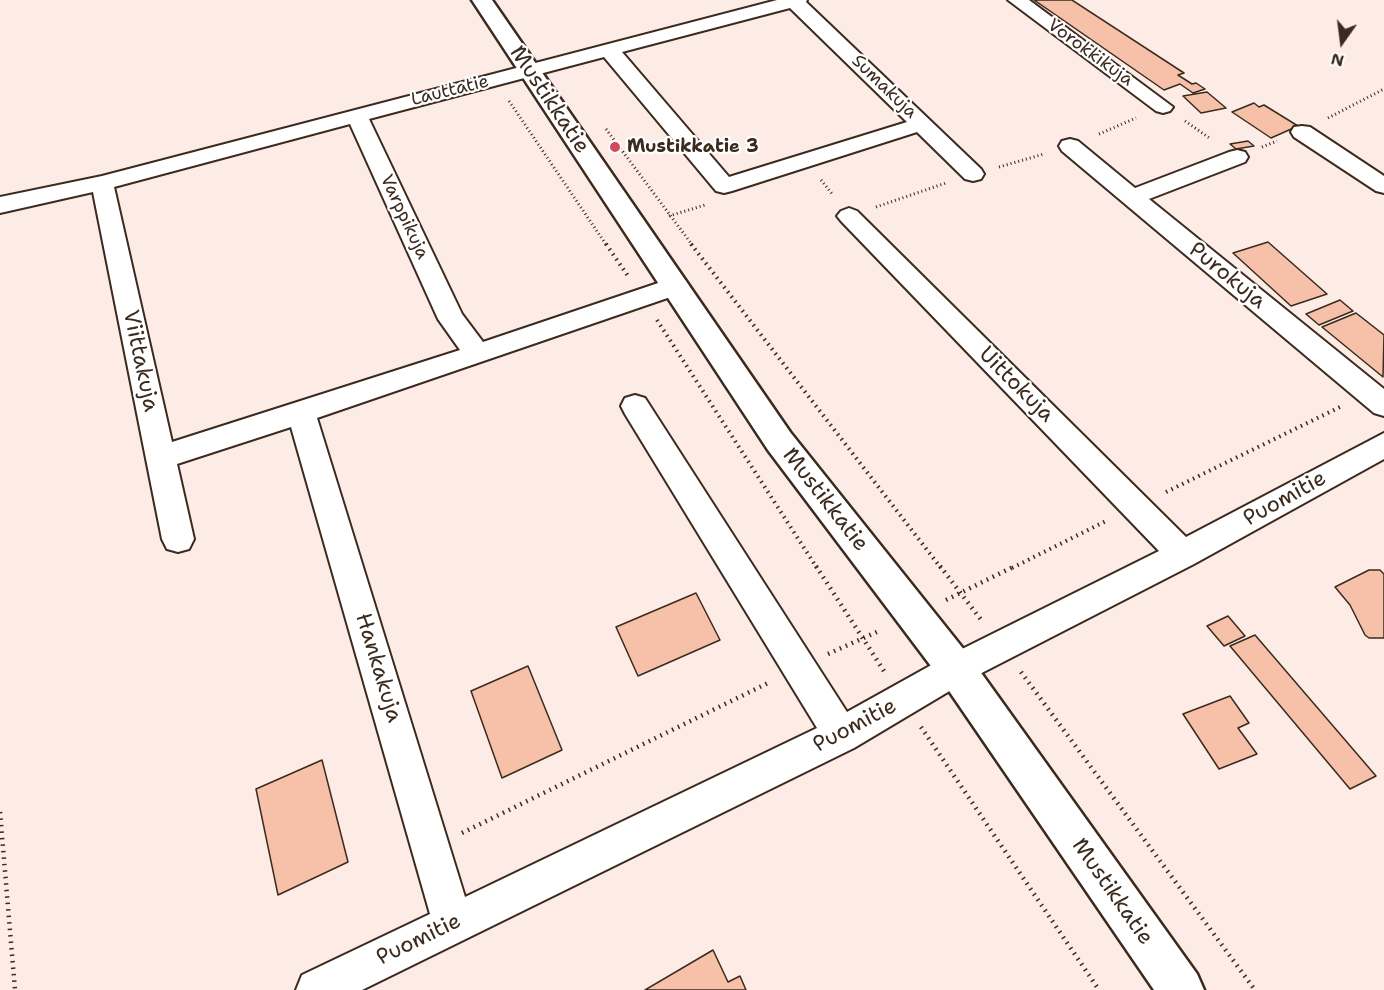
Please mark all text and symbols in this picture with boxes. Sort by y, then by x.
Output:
north arrow [1312,12,1372,72]
street label: Vorokkikuja [1043,15,1137,91]
street label: Mustikkatie [503,41,595,159]
text: N [1329,48,1346,72]
street label: Sumakuja [847,51,921,123]
street label: Lauttatie [409,71,491,111]
place label: Mustikkatie 3 [627,136,759,158]
marker: Mustikkatie 3 [608,140,622,154]
street label: Varppikuja [375,171,433,263]
street label: Purokuja [1183,237,1271,315]
street label: Viittakuja [116,308,164,414]
street label: Uittokuja [973,342,1059,428]
street label: Mustikkatie [776,443,874,557]
street label: Puomitie [1239,465,1331,533]
street label: Hankakuja [349,610,407,726]
street label: Puomitie [809,693,901,759]
street label: Mustikkatie [1066,834,1158,950]
street label: Puomitie [373,908,465,972]

